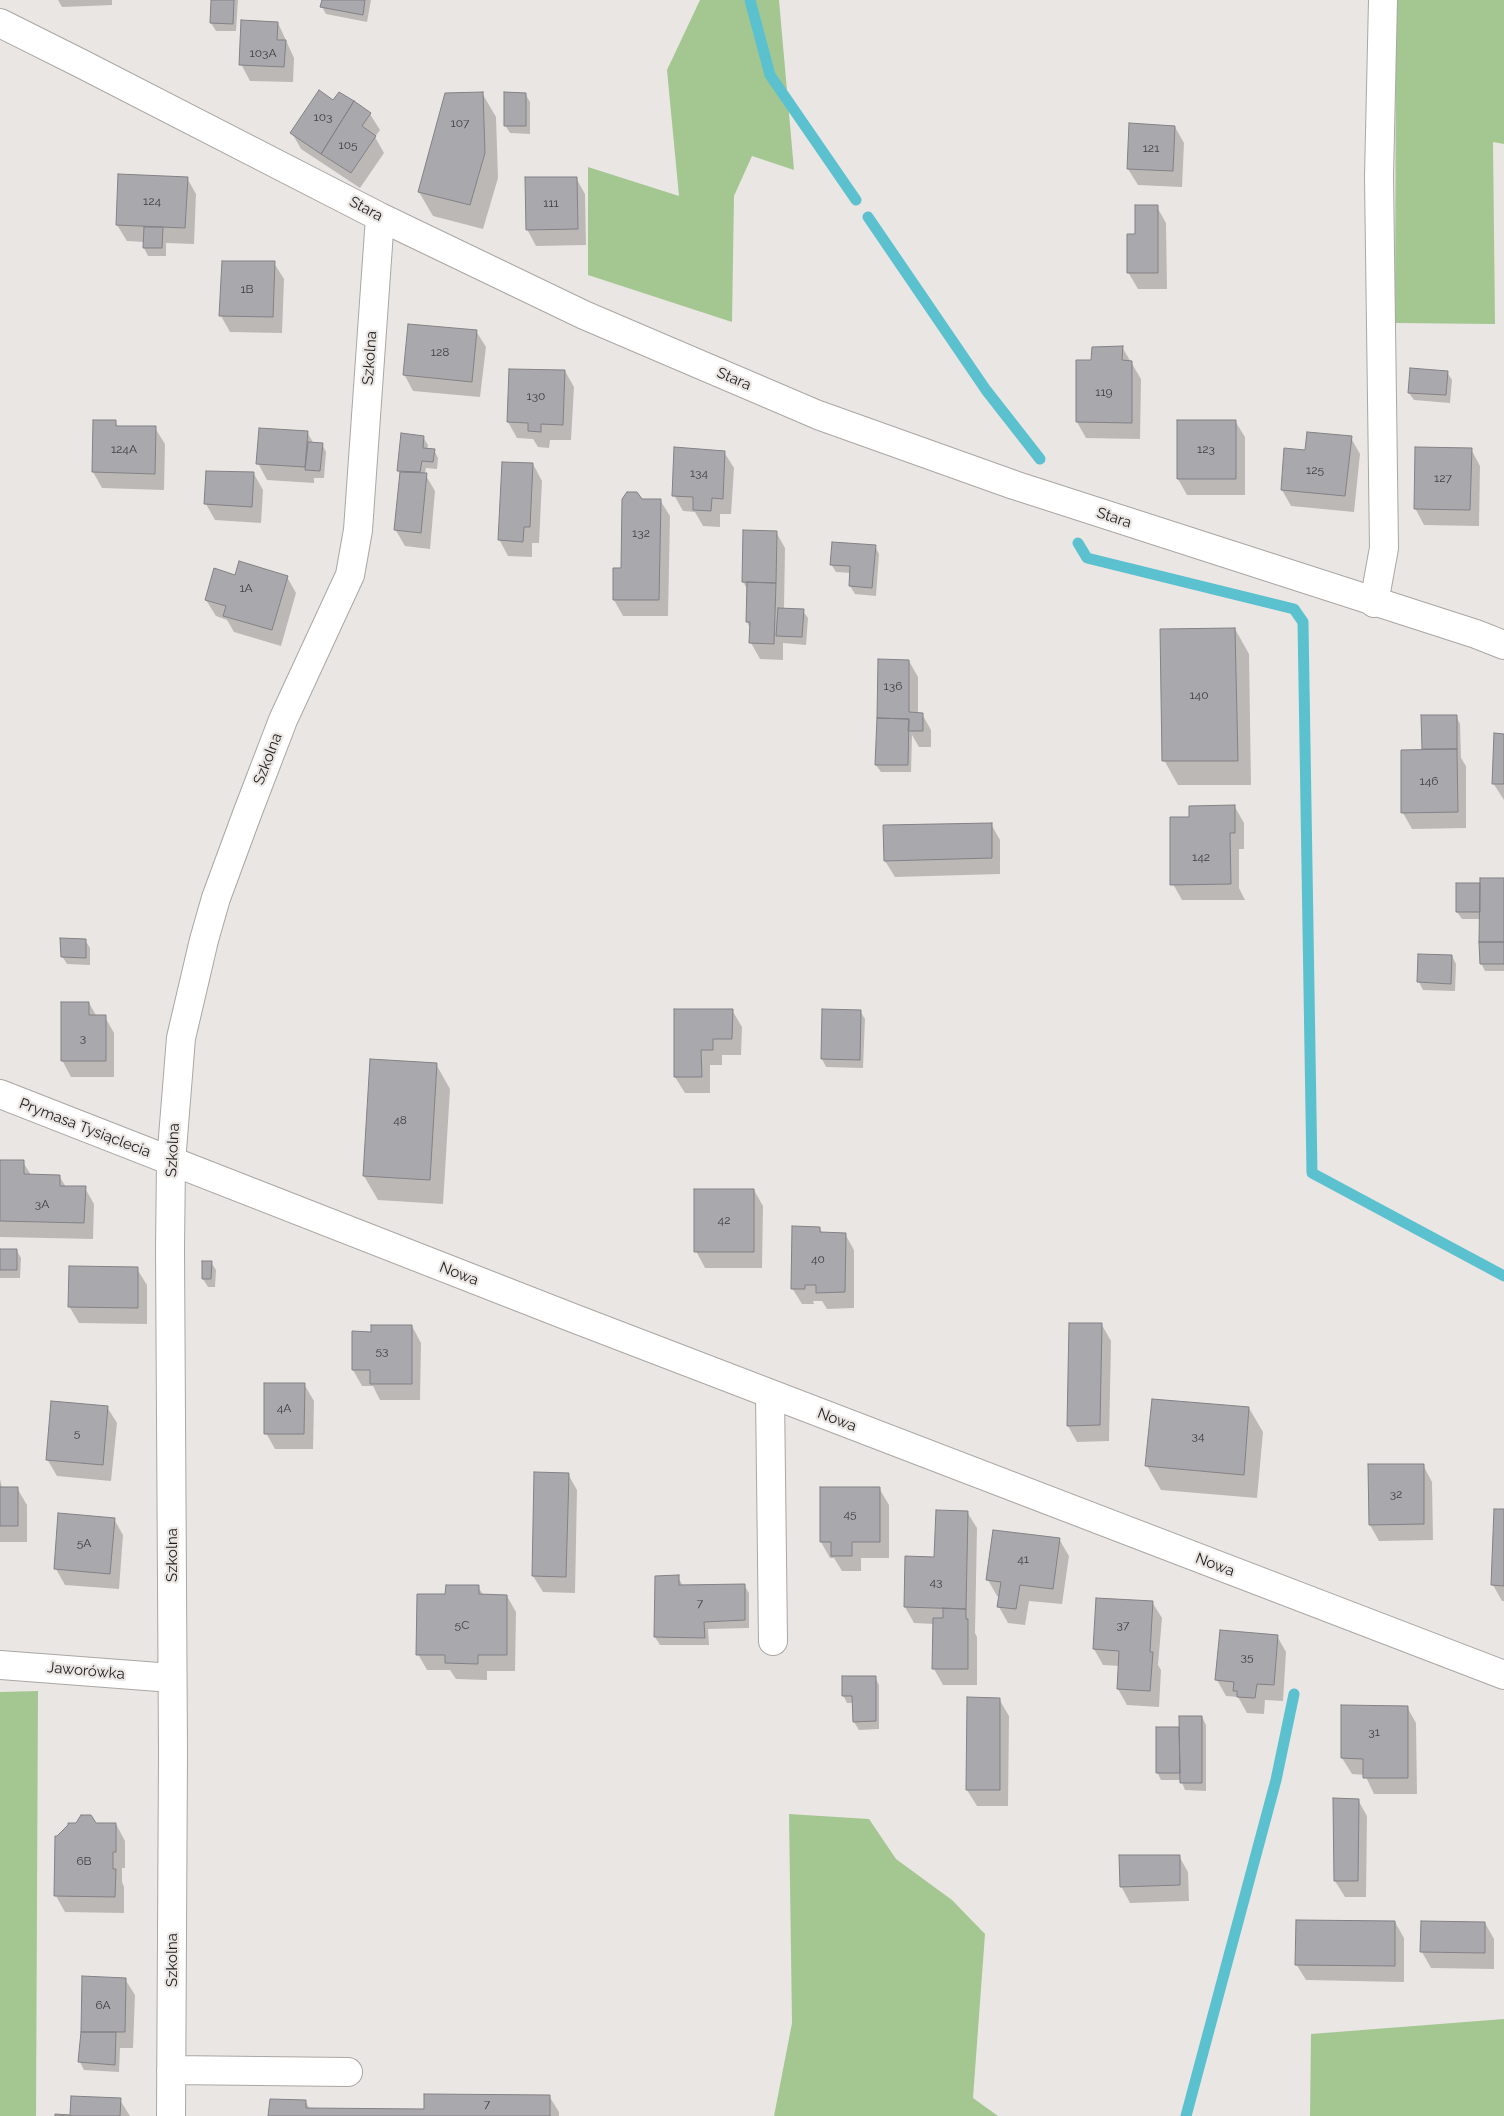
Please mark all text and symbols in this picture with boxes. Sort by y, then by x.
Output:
house number: 103A [250,46,276,60]
house number: 103 [314,110,332,124]
house number: 107 [451,116,469,130]
house number: 105 [338,138,358,152]
house number: 121 [1143,141,1159,155]
street label: Stara [346,193,386,225]
house number: 124 [143,194,161,208]
house number: 111 [543,196,559,210]
house number: 1B [240,282,254,296]
street label: Szkolna [359,330,381,386]
house number: 128 [431,345,449,359]
street label: Stara [714,364,754,394]
house number: 119 [1095,385,1113,399]
house number: 130 [527,389,545,403]
house number: 124A [111,442,137,456]
house number: 123 [1197,442,1215,456]
house number: 125 [1306,463,1324,477]
house number: 134 [690,466,708,480]
house number: 127 [1434,471,1452,485]
street label: Stara [1094,504,1134,532]
house number: 132 [632,526,650,540]
house number: 1A [239,581,253,595]
house number: 136 [884,679,902,693]
house number: 140 [1189,688,1209,702]
street label: Szkolna [250,731,286,787]
house number: 146 [1420,774,1438,788]
house number: 142 [1192,850,1210,864]
house number: 3 [80,1031,86,1045]
street label: Prymasa Tysiąclecia [17,1095,153,1161]
house number: 48 [393,1113,407,1127]
street label: Szkolna [163,1123,183,1177]
house number: 3A [35,1197,49,1211]
house number: 42 [718,1213,730,1227]
house number: 40 [811,1252,825,1266]
street label: Nowa [437,1258,481,1290]
house number: 53 [376,1344,388,1358]
house number: 4A [277,1401,291,1415]
street label: Nowa [815,1404,859,1436]
house number: 5 [74,1426,80,1440]
house number: 34 [1192,1429,1204,1443]
house number: 32 [1390,1487,1402,1501]
house number: 45 [843,1507,857,1521]
street label: Szkolna [163,1528,181,1582]
house number: 5A [77,1536,91,1550]
street label: Nowa [1193,1549,1237,1581]
house number: 41 [1017,1552,1029,1566]
house number: 43 [930,1575,942,1589]
house number: 7 [697,1596,703,1610]
house number: 5C [455,1618,469,1632]
house number: 37 [1117,1618,1129,1632]
house number: 35 [1241,1650,1253,1664]
street label: Jaworówka [46,1659,126,1683]
house number: 31 [1368,1725,1380,1739]
house number: 6B [76,1854,92,1868]
street label: Szkolna [163,1933,181,1987]
house number: 6A [95,1998,111,2012]
house number: 7 [484,2097,490,2111]

